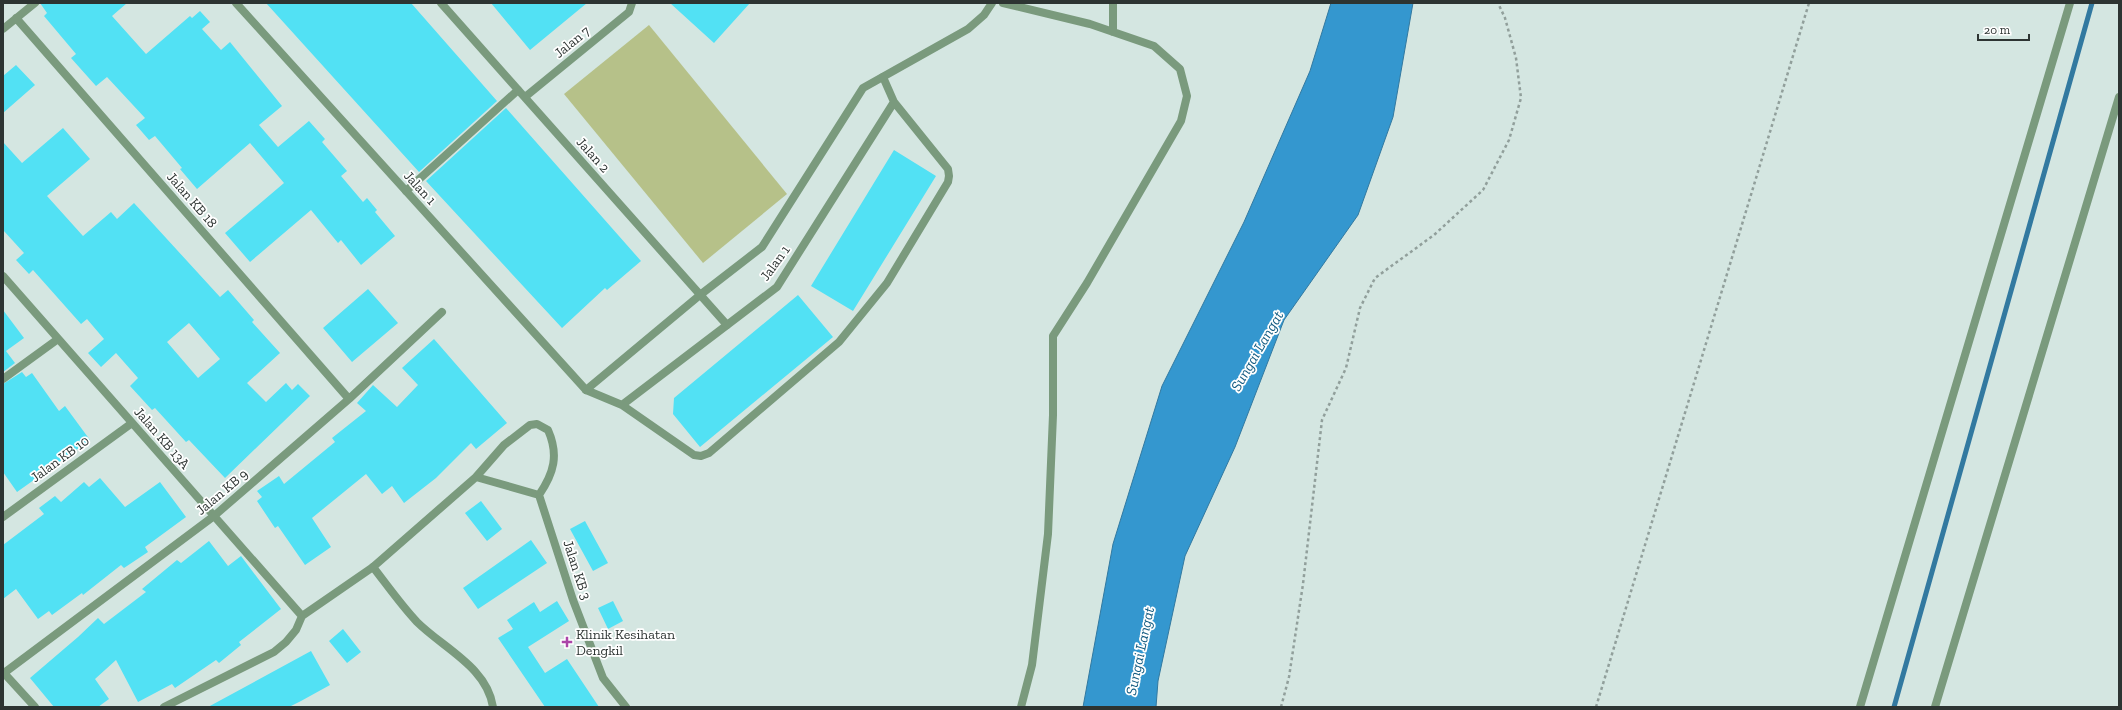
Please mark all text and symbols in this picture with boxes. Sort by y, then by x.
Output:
scale bar [1978,16,2029,42]
street label: Jalan 7 [551,22,594,62]
text: 20 m [1984,23,2011,37]
street label: Jalan 2 [573,134,613,176]
street label: Jalan 1 [400,168,440,209]
street label: Jalan KB 18 [163,169,221,231]
street label: Jalan 1 [756,241,794,284]
water label: Sungai Langat [1227,308,1287,394]
street label: Jalan KB 13A [131,404,194,473]
street label: Jalan KB 10 [27,432,93,486]
street label: Jalan KB 9 [193,465,251,519]
street label: Jalan KB 3 [559,538,595,602]
water label: Sungai Langat [1122,605,1158,697]
place label: Klinik Kesihatan Dengkil [576,626,675,659]
marker: Klinik Kesihatan Dengkil [561,636,573,648]

